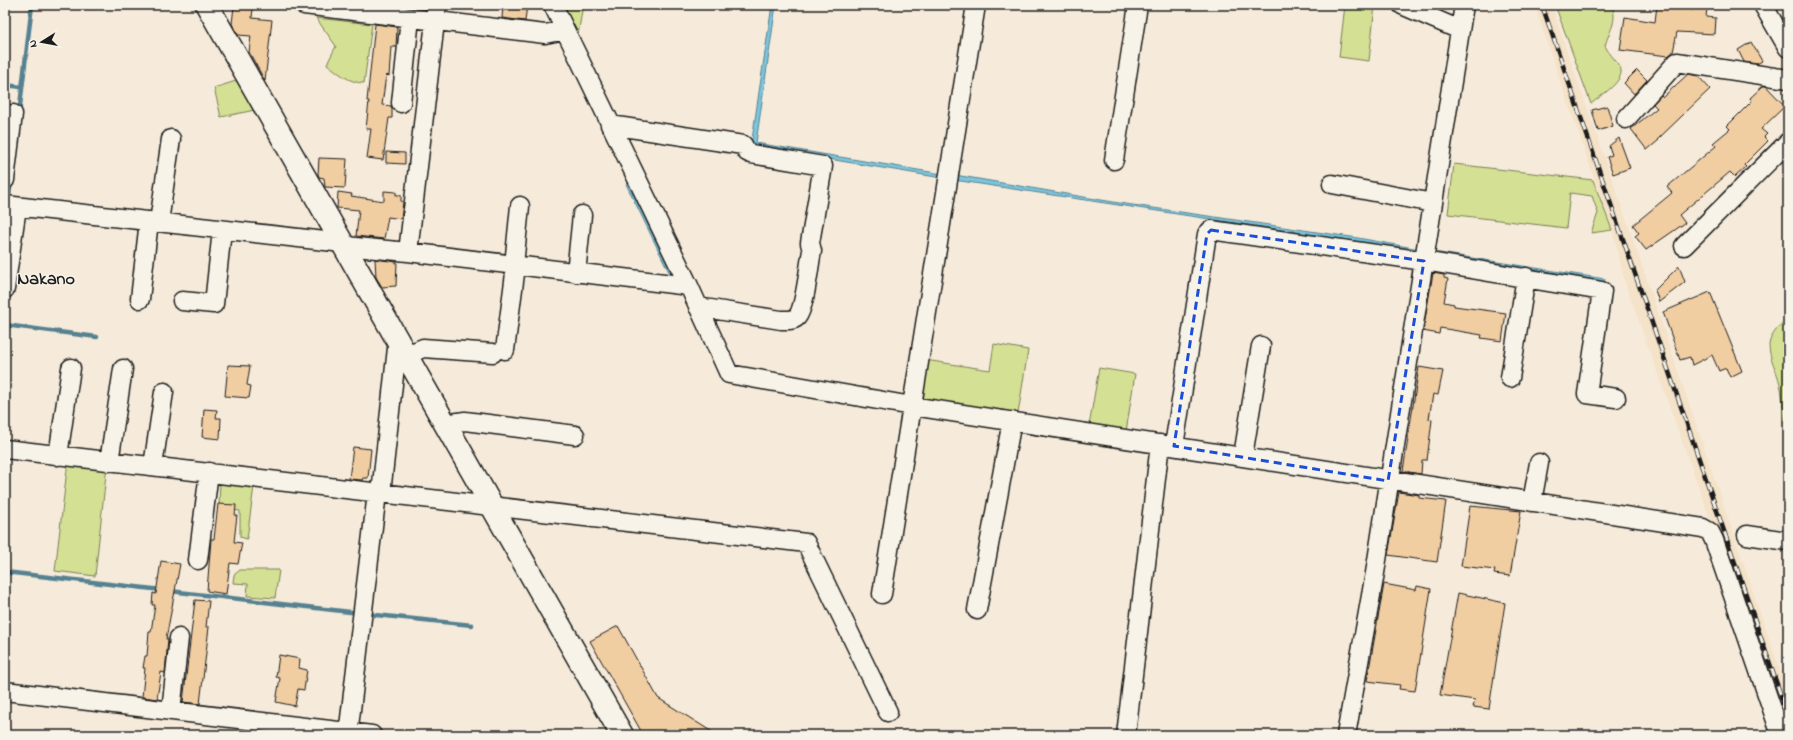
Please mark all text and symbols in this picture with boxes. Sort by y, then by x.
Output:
north arrow [22,22,62,62]
text: N [25,39,42,49]
district label: Nakano [17,267,75,293]

